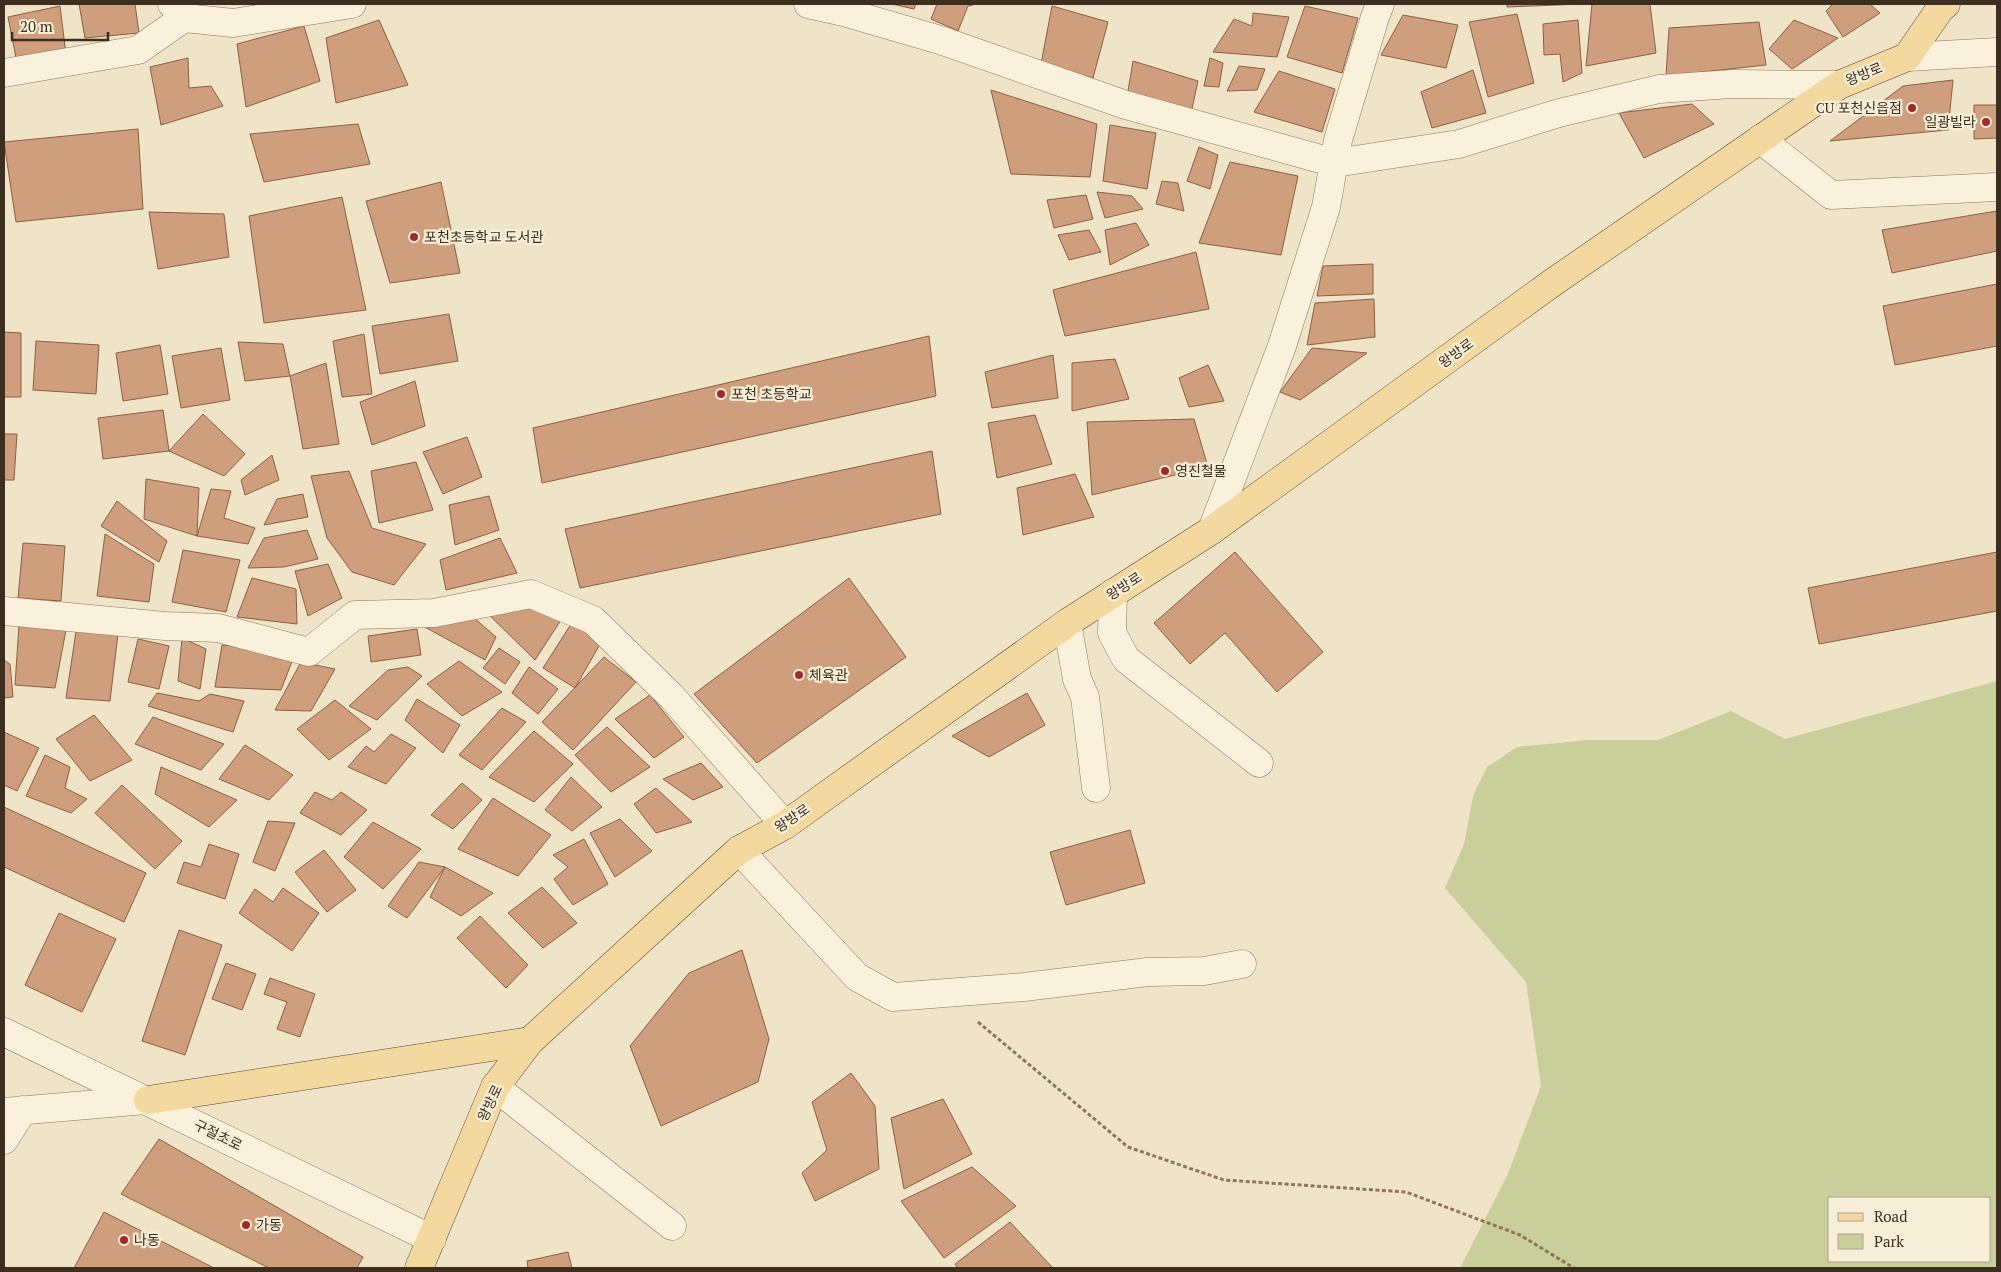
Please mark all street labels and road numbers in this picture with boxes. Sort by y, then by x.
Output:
street label: 왕방로 [1842,57,1885,90]
street label: 왕방로 [1434,333,1477,372]
street label: 왕방로 [1102,567,1145,604]
street label: 왕방로 [770,799,813,836]
street label: 왕방로 [473,1081,506,1124]
street label: 구절초로 [191,1115,246,1154]

